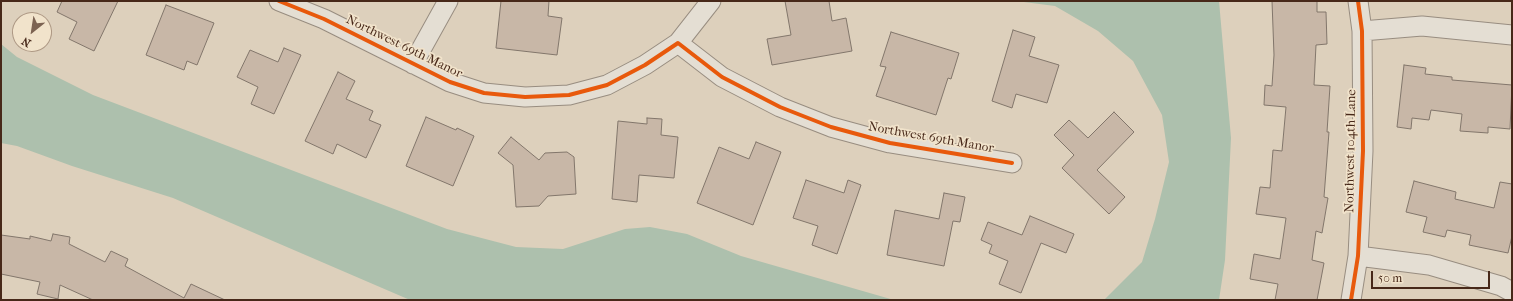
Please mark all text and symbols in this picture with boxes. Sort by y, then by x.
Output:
north arrow [12,12,52,52]
street label: Northwest 69th Manor [343,12,465,82]
text: N [19,34,33,50]
street label: Northwest 104th Lane [1342,89,1360,213]
street label: Northwest 69th Manor [867,119,995,157]
scale bar [1373,263,1492,289]
text: 50 m [1378,271,1402,285]

